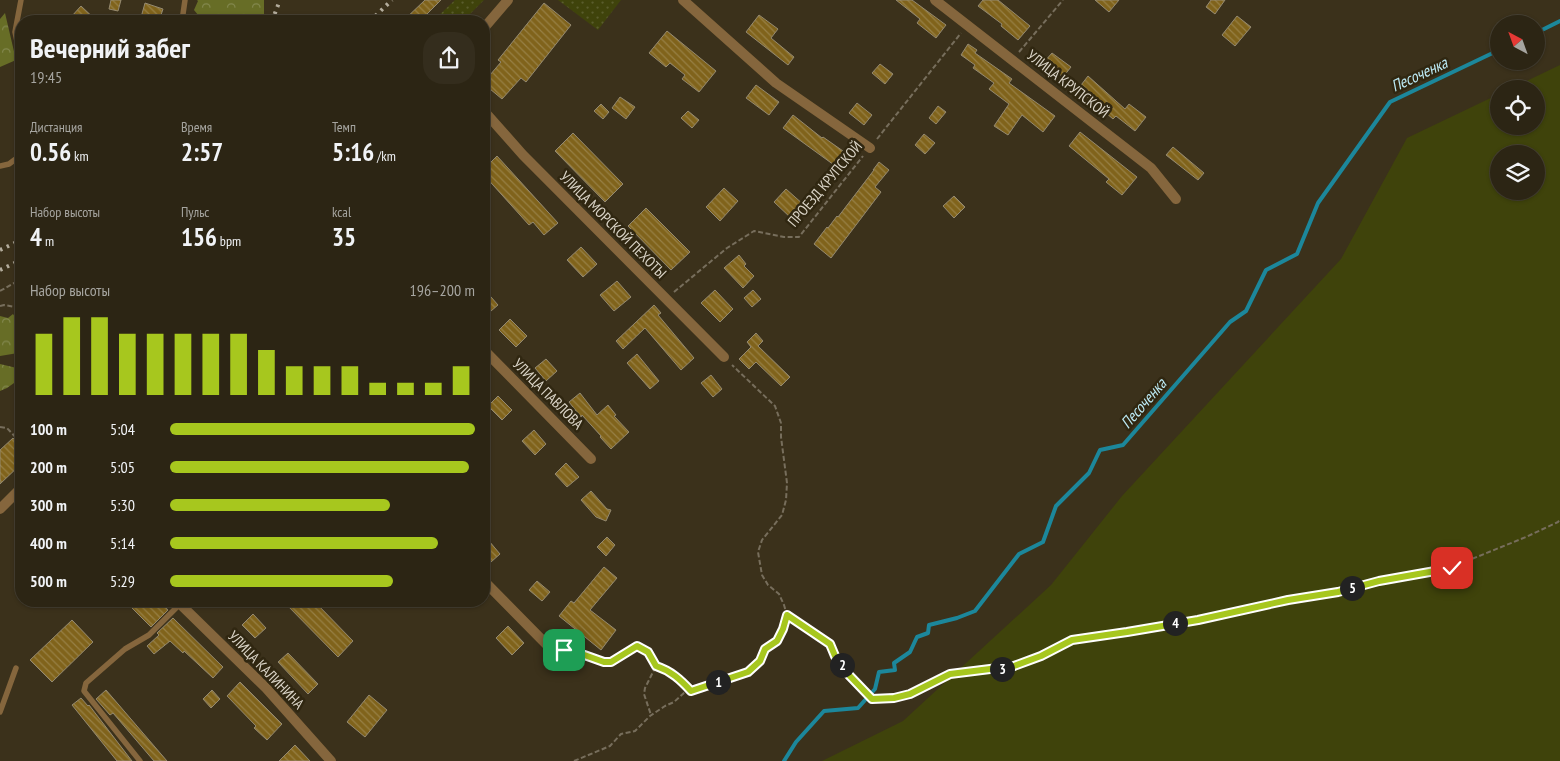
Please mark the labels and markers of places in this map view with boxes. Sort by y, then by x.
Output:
pin [1431,547,1473,589]
pin: 5 [1340,576,1364,600]
pin: 4 [1162,610,1188,636]
pin [543,629,585,671]
pin: 2 [830,652,854,678]
pin: 3 [990,656,1014,682]
pin: 1 [706,670,730,694]

